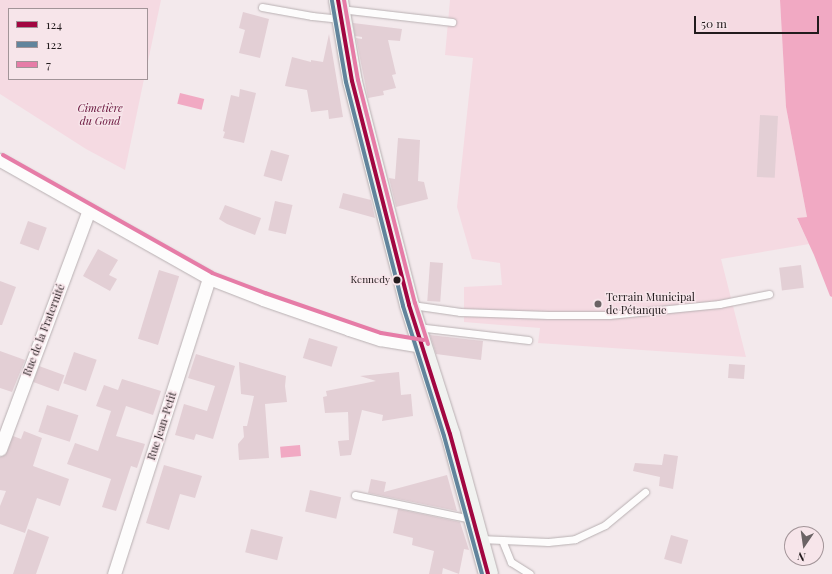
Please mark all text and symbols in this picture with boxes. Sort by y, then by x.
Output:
legend [8,8,148,80]
scale bar [696,8,821,34]
text: 50 m [701,15,727,31]
text: 124 [46,16,62,32]
text: 122 [46,36,62,52]
text: 7 [46,56,51,72]
park label: Cimetière du Gond [77,102,123,128]
place label: Kennedy [351,274,390,286]
marker: Kennedy [392,275,402,285]
street label: Rue de la Fraternité [20,282,68,378]
place label: Terrain Municipal de Pétanque [606,291,695,317]
marker: Terrain Municipal de Pétanque [593,299,603,309]
street label: Rue Jean-Petit [145,390,179,462]
north arrow [784,526,824,566]
text: N [796,549,807,565]

